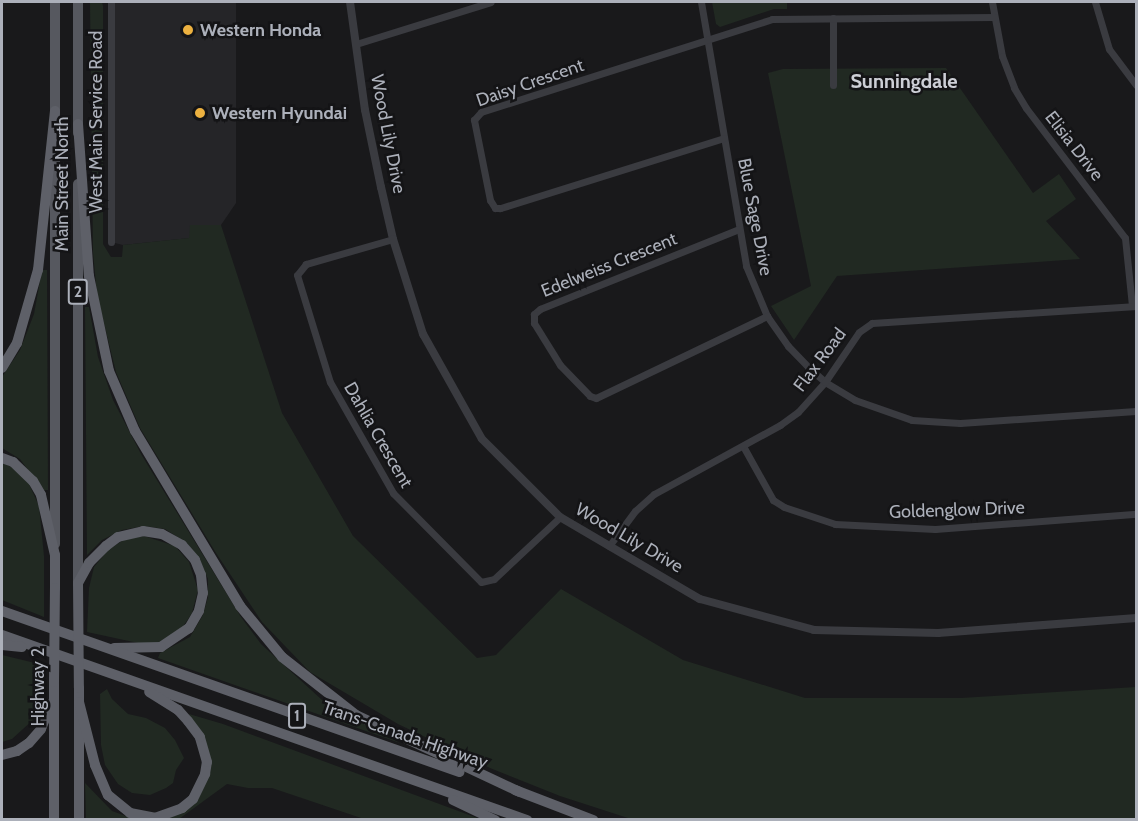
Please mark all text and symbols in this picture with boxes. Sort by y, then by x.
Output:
place label: Western Honda [200,19,321,41]
marker: Western Honda [181,23,195,37]
street label: West Main Service Road [85,31,107,213]
street label: Daisy Crescent [473,55,587,111]
district label: Sunningdale [850,69,958,93]
street label: Wood Lily Drive [366,73,410,195]
place label: Western Hyundai [212,102,347,124]
marker: Western Hyundai [193,106,207,120]
street label: Elisia Drive [1040,107,1108,185]
street label: Main Street North [51,116,73,252]
street label: Blue Sage Drive [733,156,777,278]
street label: Edelweiss Crescent [538,228,680,302]
road number: 2 [68,279,88,305]
street label: Flax Road [789,324,851,396]
street label: Dahlia Crescent [339,378,417,492]
street label: Goldenglow Drive [889,497,1025,523]
street label: Wood Lily Drive [571,498,687,578]
street label: Highway 2 [27,648,49,726]
street label: Trans-Canada Highway [319,697,491,773]
road number: 1 [288,703,306,729]

